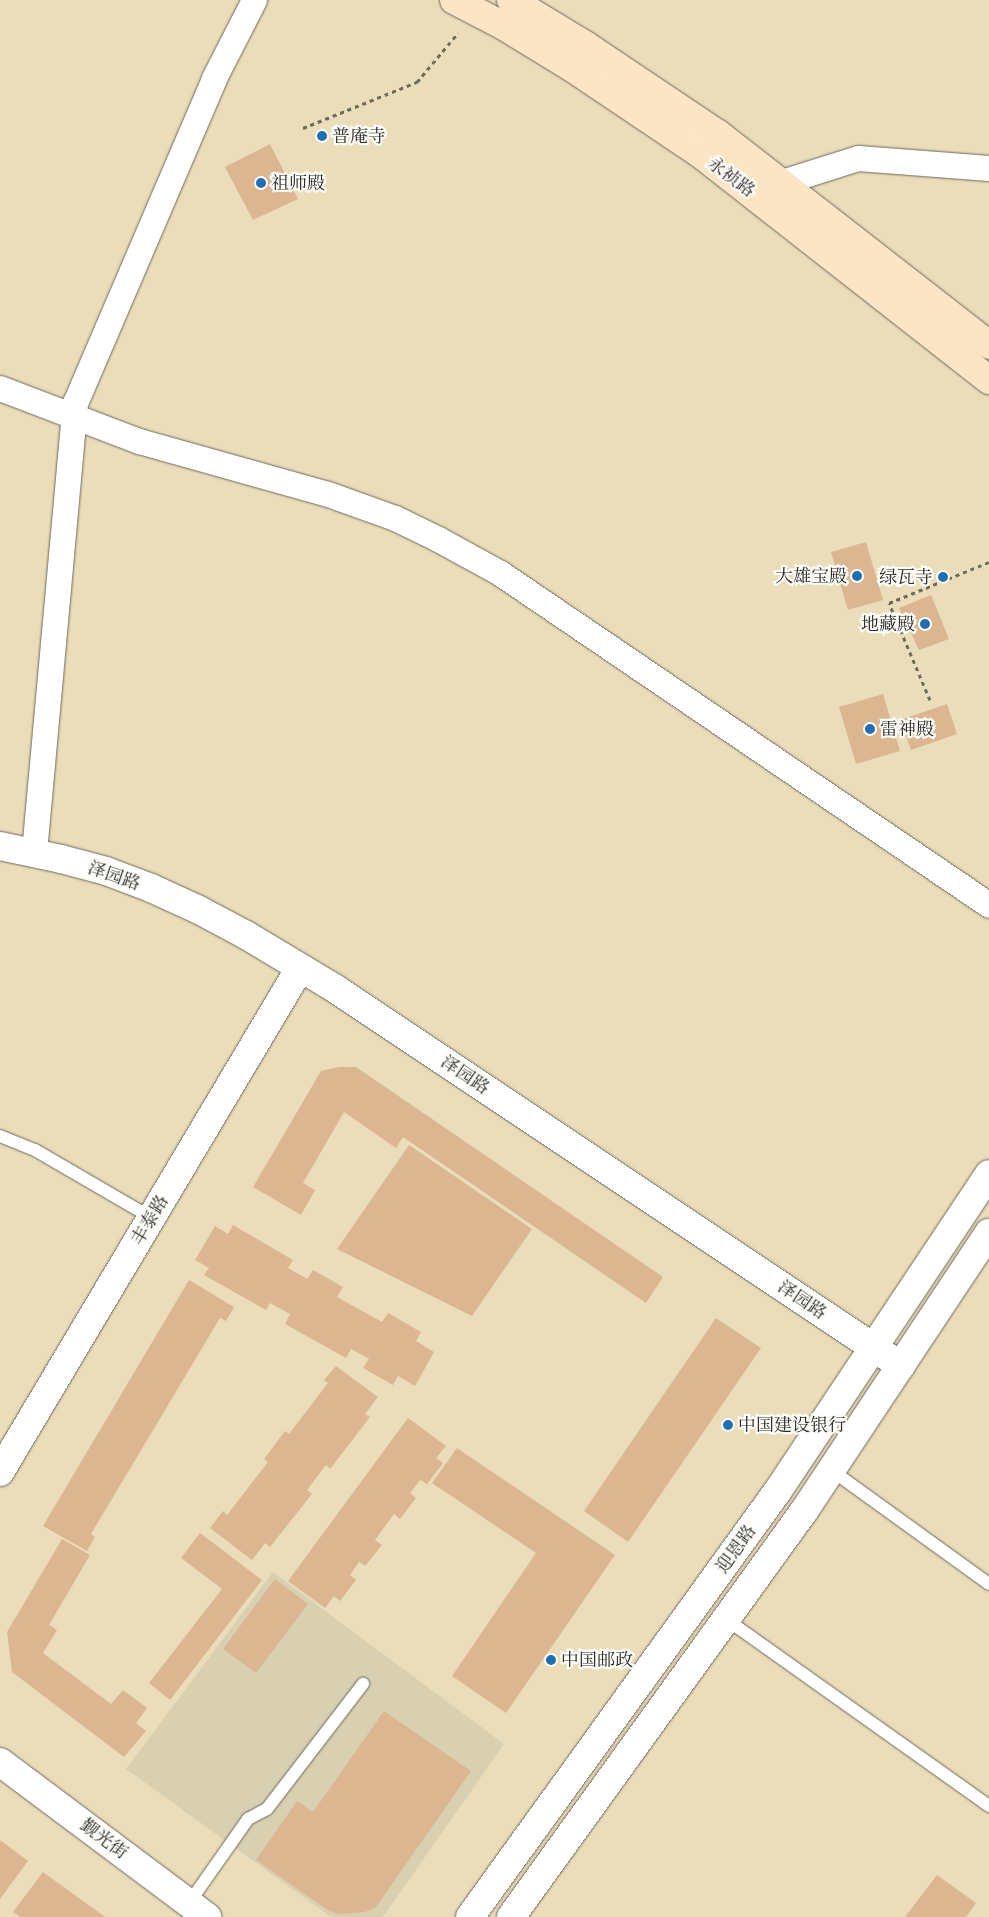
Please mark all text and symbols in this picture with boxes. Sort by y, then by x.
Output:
place label: 普庵寺 [332,125,386,147]
marker: 普庵寺 [316,130,328,142]
street label: 永祯路 [703,152,759,202]
place label: 祖师殿 [271,172,325,194]
marker: 祖师殿 [255,177,267,189]
place label: 大雄宝殿 [775,565,847,587]
place label: 绿瓦寺 [879,566,933,588]
marker: 大雄宝殿 [851,570,863,582]
marker: 绿瓦寺 [937,571,949,583]
place label: 地藏殿 [861,613,915,635]
marker: 地藏殿 [919,618,931,630]
place label: 雷神殿 [880,718,934,740]
marker: 雷神殿 [864,723,876,735]
street label: 泽园路 [85,857,143,895]
street label: 泽园路 [437,1051,493,1099]
street label: 丰泰路 [127,1191,173,1249]
street label: 泽园路 [774,1276,830,1324]
place label: 中国建设银行 [738,1414,846,1436]
marker: 中国建设银行 [722,1419,734,1431]
street label: 迎恩路 [711,1521,761,1577]
place label: 中国邮政 [561,1649,633,1671]
marker: 中国邮政 [545,1654,557,1666]
street label: 觐光街 [76,1814,132,1864]

